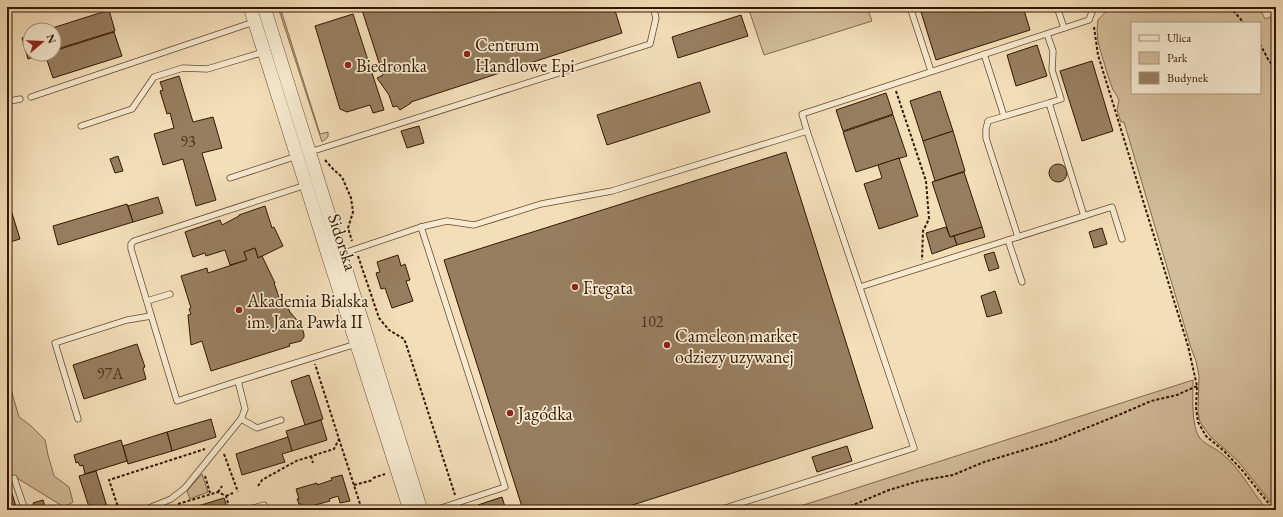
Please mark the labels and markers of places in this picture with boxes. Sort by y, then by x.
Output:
place label: Centrum Handlowe Epi [475,33,575,77]
marker: Centrum Handlowe Epi [462,49,472,59]
place label: Biedronka [356,54,428,77]
marker: Biedronka [343,60,353,70]
place label: Fregata [583,276,634,299]
marker: Fregata [570,282,580,292]
place label: Akademia Bialska im. Jana Pawła II [246,289,369,333]
marker: Akademia Bialska im. Jana Pawła II [234,305,244,315]
place label: Cameleon market odziezy uzywanej [675,324,798,368]
marker: Cameleon market odziezy uzywanej [662,340,672,350]
place label: Jagódka [516,402,574,425]
marker: Jagódka [505,408,515,418]

